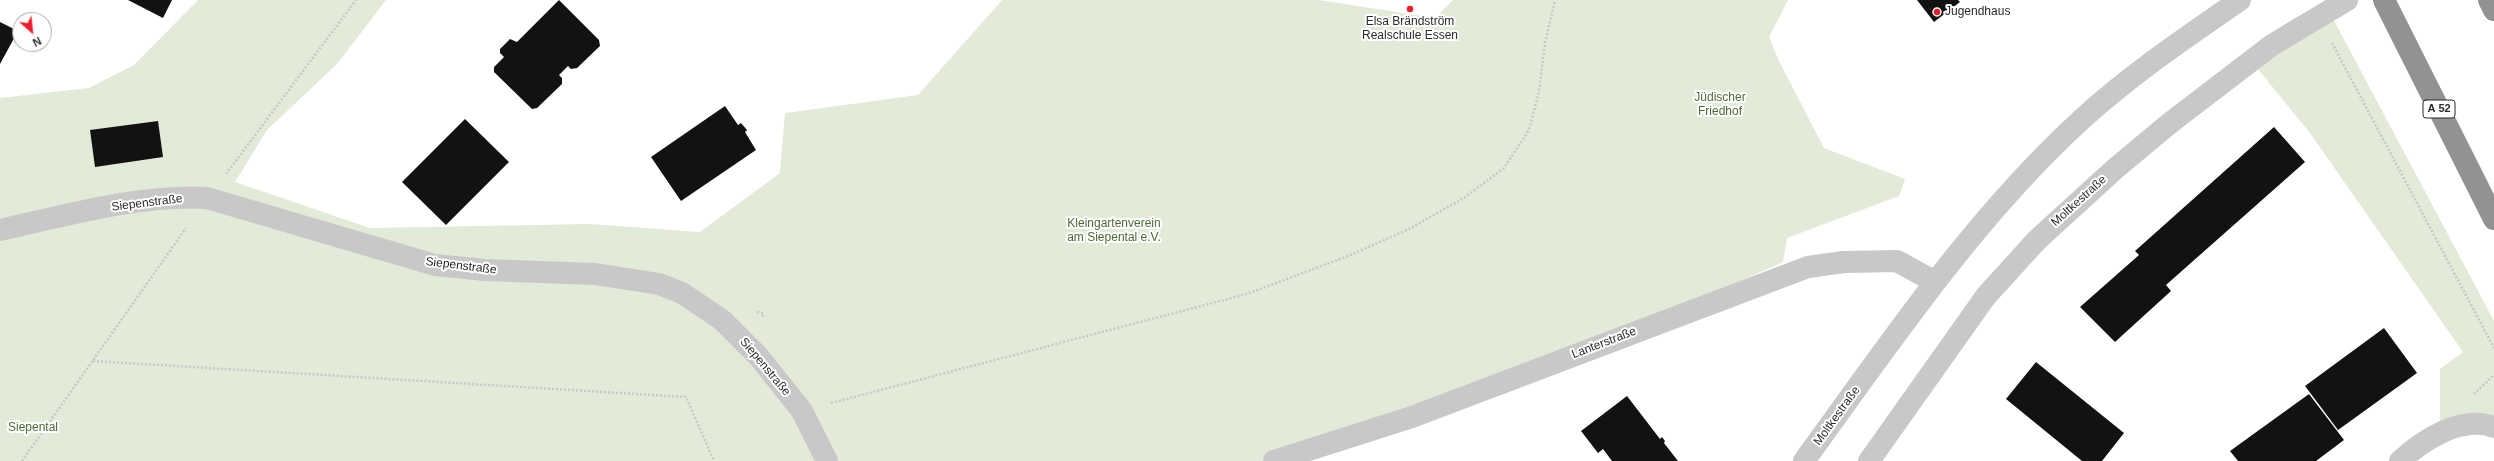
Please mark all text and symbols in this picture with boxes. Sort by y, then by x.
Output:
marker: Elsa Brändström Realschule Essen [1405,4,1415,14]
place label: Jugendhaus [1945,5,2010,19]
marker: Jugendhaus [1932,7,1942,17]
north arrow [12,12,52,52]
place label: Elsa Brändström Realschule Essen [1362,15,1458,43]
text: N [31,35,43,49]
park label: Jüdischer Friedhof [1694,91,1746,119]
road number: A 52 [2423,100,2455,118]
street label: Moltkestraße [2048,172,2110,230]
street label: Siepenstraße [111,192,183,214]
park label: Kleingartenverein am Siepental e.V. [1067,217,1161,245]
street label: Siepenstraße [425,255,497,277]
street label: Lanterstraße [1570,324,1638,362]
street label: Siepenstraße [737,335,793,399]
street label: Moltkestraße [1811,384,1863,448]
park label: Siepental [8,421,58,435]

